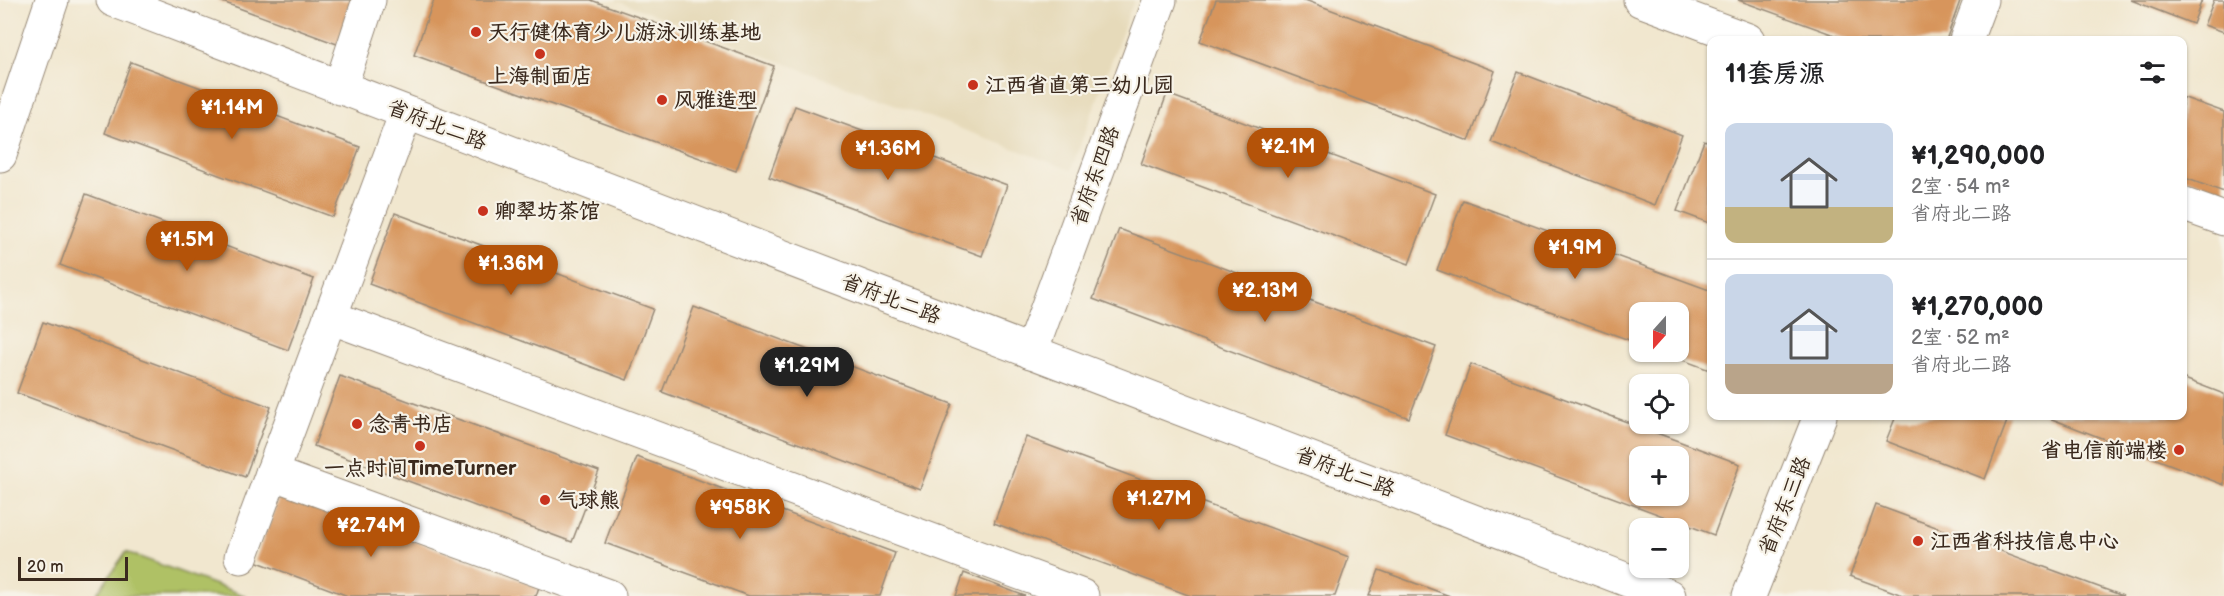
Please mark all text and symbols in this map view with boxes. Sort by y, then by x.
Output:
place label: 天行健体育少儿游泳训练基地 [488,20,761,45]
marker: 天行健体育少儿游泳训练基地 [469,25,483,39]
marker: 上海制面店 [533,47,547,61]
icon: filters [2136,56,2169,89]
text: 11套房源 [1725,59,1825,90]
place label: 上海制面店 [488,64,593,89]
place label: 江西省直第三幼儿园 [985,73,1174,98]
marker: 江西省直第三幼儿园 [966,78,980,92]
place label: 风雅造型 [674,88,758,113]
pin: ¥1.14M [183,89,281,140]
marker: 风雅造型 [655,93,669,107]
street label: 省府北二路 [384,95,490,155]
text: ¥1.14M [201,96,263,120]
street label: 省府东四路 [1065,122,1125,230]
pin: ¥2.1M [1246,128,1330,179]
pin: ¥1.36M [839,130,937,181]
text: ¥2.1M [1261,135,1315,159]
text: ¥1.36M [855,137,921,161]
text: ¥1,290,000 [1911,141,2045,172]
icon: home [1773,147,1845,219]
text: 2室 · 54 m² [1911,175,2010,199]
place label: 卿翠坊茶馆 [495,199,600,224]
text: 省府北二路 [1911,202,2011,226]
marker: 卿翠坊茶馆 [476,204,490,218]
pin: ¥1.5M [145,221,229,272]
text: ¥1.5M [160,228,214,252]
pin: ¥1.9M [1533,229,1617,280]
text: ¥1.9M [1548,236,1602,260]
pin: ¥1.36M [462,245,560,296]
text: ¥1.36M [478,252,544,276]
street label: 省府北二路 [838,269,944,329]
pin: ¥2.13M [1216,272,1314,323]
text: ¥2.13M [1232,279,1298,303]
text: ¥1,270,000 [1911,292,2044,323]
icon: home [1773,298,1845,370]
north arrow [1629,302,1689,362]
map controls [1629,302,1689,578]
text: 2室 · 52 m² [1911,326,2010,350]
pin: ¥1.29M [758,347,856,398]
text: 省府北二路 [1911,353,2011,377]
text: ¥1.29M [774,354,840,378]
button: locate [1629,374,1689,434]
place label: 念青书店 [369,412,453,437]
marker: 念青书店 [350,417,364,431]
place label: 省电信前端楼 [2041,438,2167,463]
marker: 一点时间TimeTurner [413,439,427,453]
street label: 省府北二路 [1292,442,1398,502]
marker: 省电信前端楼 [2172,443,2186,457]
button: + [1629,446,1689,506]
street label: 省府东三路 [1754,453,1816,559]
place label: 一点时间TimeTurner [324,456,517,481]
pin: ¥1.27M [1110,480,1208,531]
text: ¥1.27M [1127,487,1191,511]
place label: 气球熊 [557,488,620,513]
pin: ¥958K [698,489,782,540]
marker: 气球熊 [538,493,552,507]
text: ¥958K [709,496,771,520]
pin: ¥2.74M [322,507,420,558]
text: ¥2.74M [337,514,405,538]
button: − [1629,518,1689,578]
place label: 江西省科技信息中心 [1930,529,2119,554]
marker: 江西省科技信息中心 [1911,534,1925,548]
scale bar [18,554,128,582]
text: 20 m [27,558,63,577]

